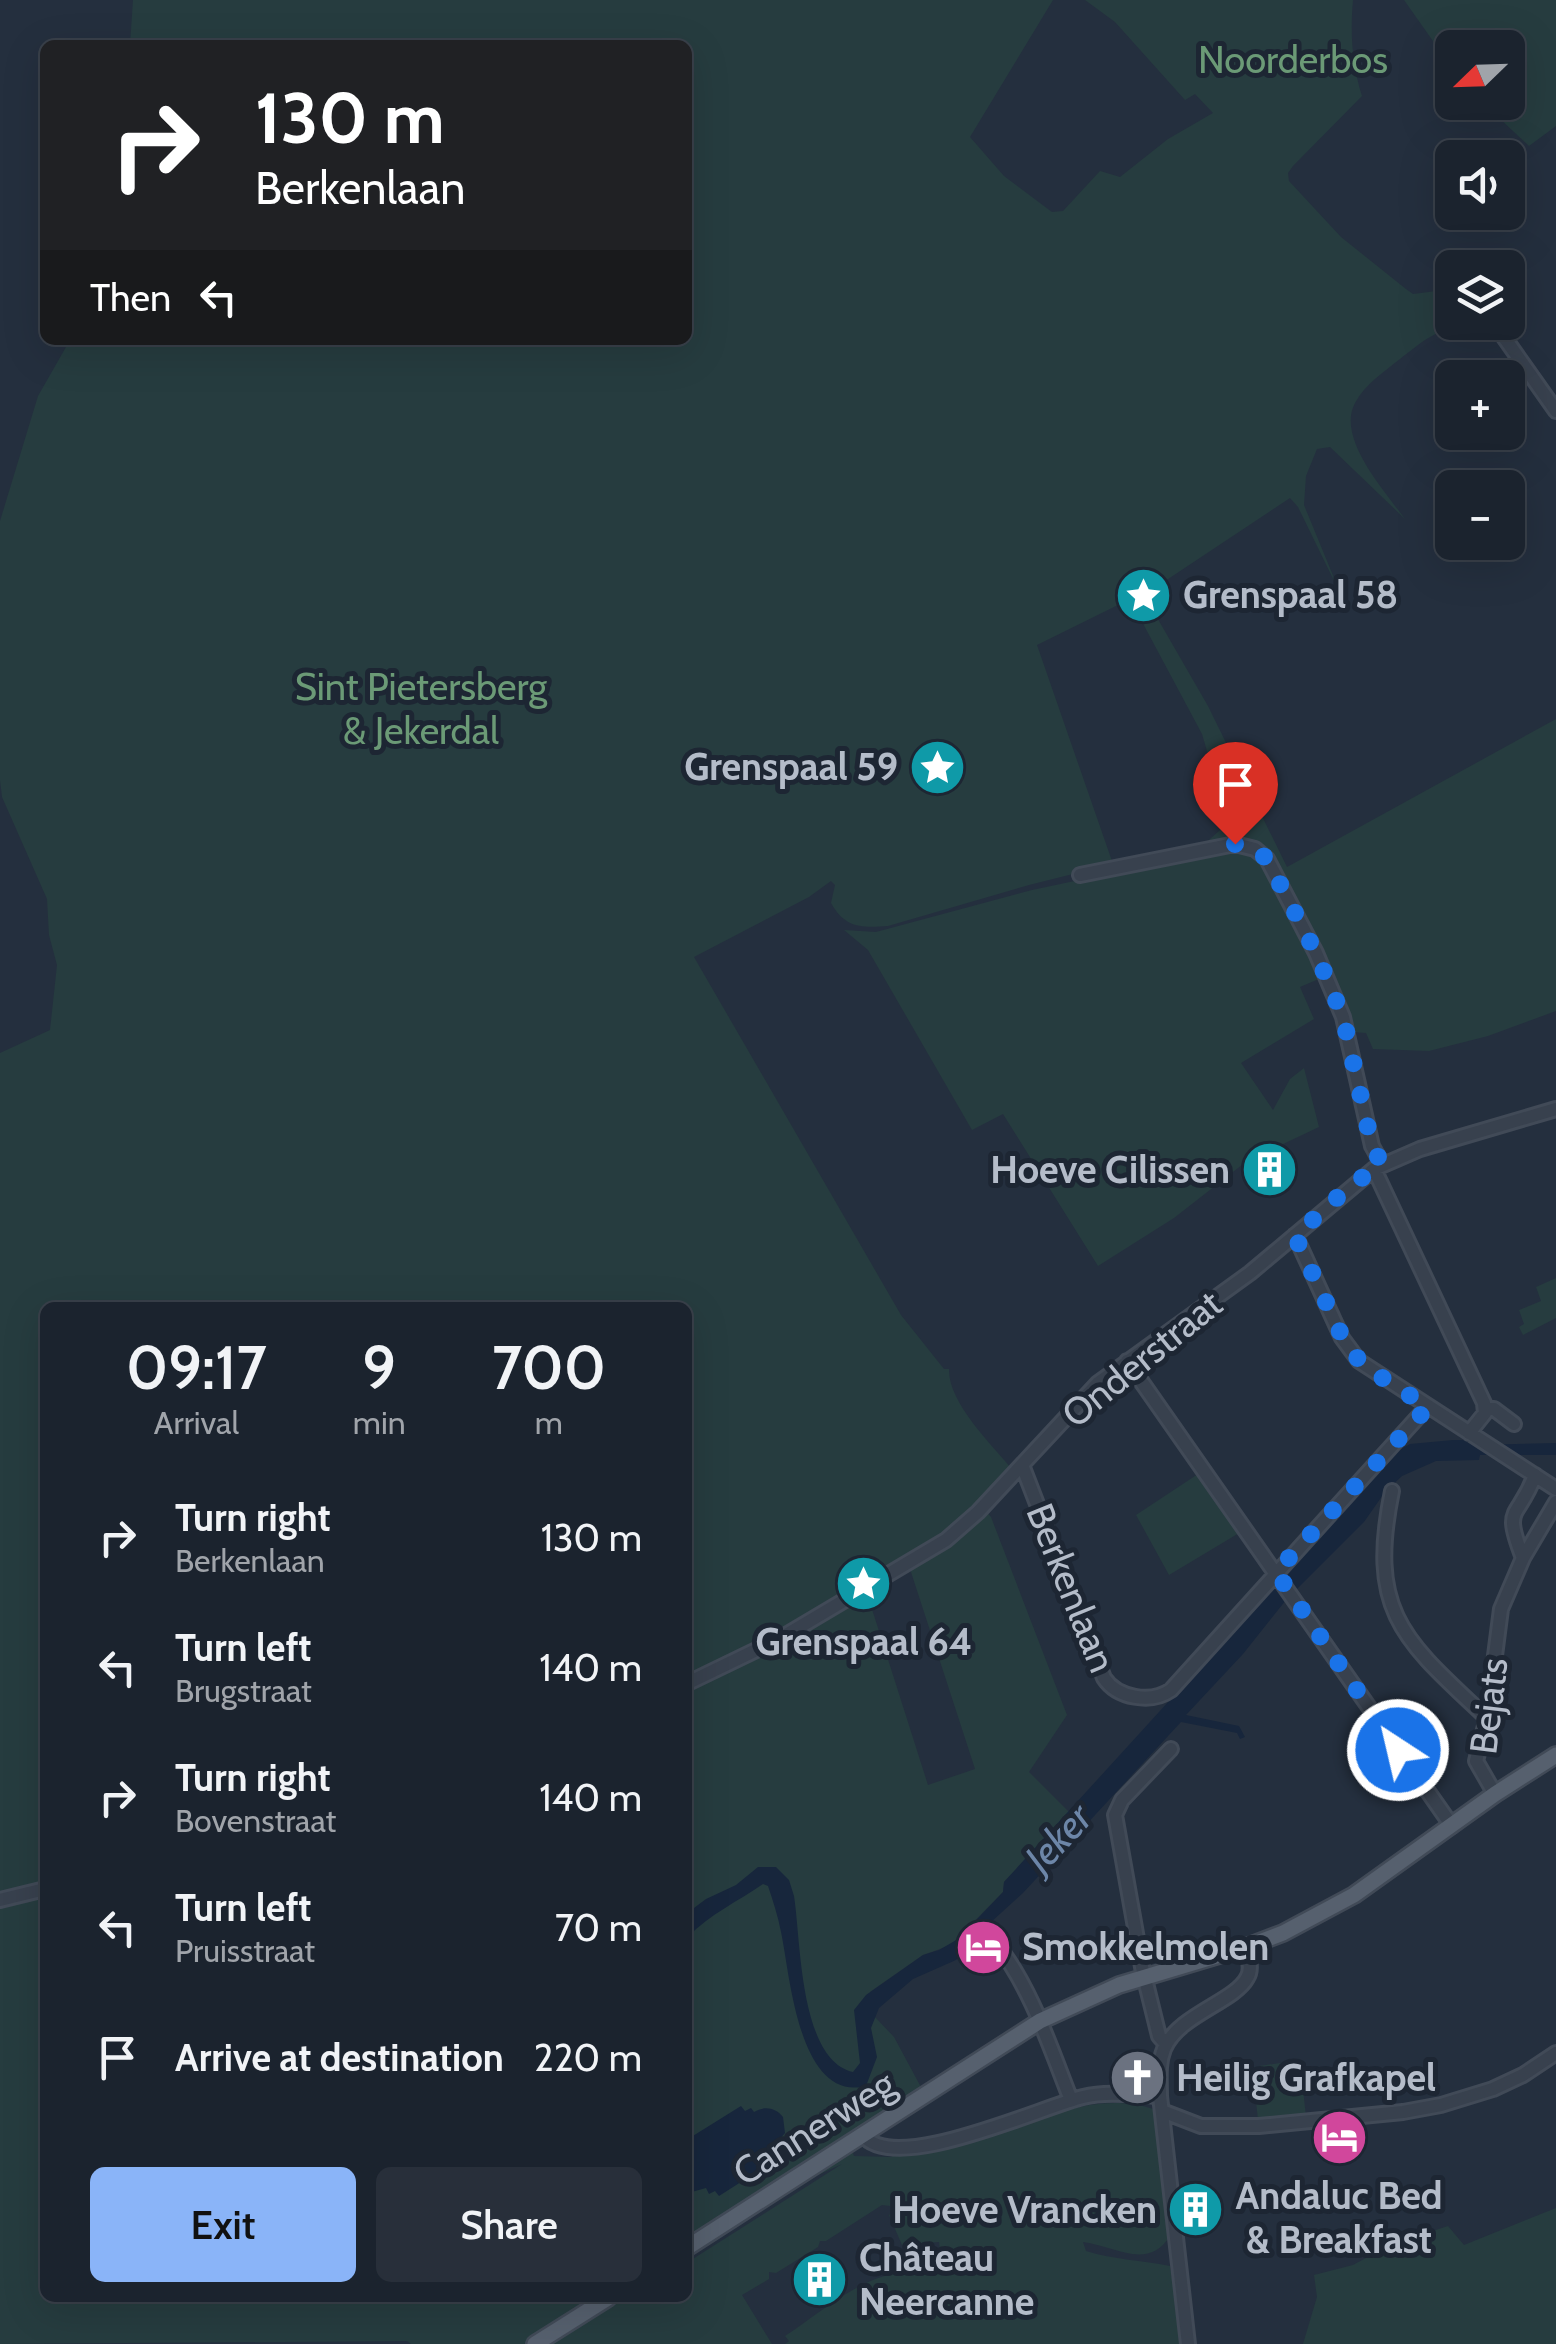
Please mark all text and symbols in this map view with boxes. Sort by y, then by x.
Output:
north arrow [1435,30,1525,120]
map controls [1435,30,1525,560]
park label: Noorderbos [1198,36,1388,83]
text: 130 m [255,75,445,161]
icon: right [90,80,220,210]
button: sound [1435,140,1525,230]
text: Berkenlaan [255,161,465,215]
button: layers [1435,250,1525,340]
icon: left [191,270,246,325]
text: Then [90,274,171,321]
button: + [1435,360,1525,450]
button: − [1435,470,1525,560]
place icon: Grenspaal 58 [1114,565,1174,625]
place label: Grenspaal 58 [1183,571,1398,618]
park label: Sint Pietersberg & Jekerdal [295,663,548,754]
place icon: Grenspaal 59 [907,737,967,797]
pin [1193,742,1278,845]
place label: Grenspaal 59 [684,743,898,790]
icon: arrive [1208,757,1263,812]
building icon: Hoeve Cilissen [1239,1140,1299,1200]
place label: Hoeve Cilissen [990,1146,1230,1193]
street label: Onderstraat [1052,1280,1231,1437]
text: 09:17 [126,1331,267,1404]
text: 9 [362,1331,396,1404]
text: 700 [492,1331,606,1404]
text: Arrival [154,1403,239,1442]
text: min [353,1403,406,1442]
text: m [535,1403,563,1442]
text: Turn right [175,1494,331,1541]
street label: Berkenlaan [1016,1497,1127,1679]
icon: right [90,1510,145,1565]
text: 130 m [541,1514,642,1561]
text: Berkenlaan [175,1541,325,1580]
place icon: Grenspaal 64 [834,1554,894,1614]
place label: Grenspaal 64 [756,1618,972,1665]
text: Turn left [175,1624,311,1671]
icon: left [90,1640,145,1695]
text: 140 m [539,1644,642,1691]
street label: Bejats [1459,1655,1518,1757]
text: Brugstraat [175,1671,312,1710]
position arrow [1346,1698,1450,1802]
text: Turn right [175,1754,331,1801]
icon: right [90,1770,145,1825]
text: 140 m [539,1774,642,1821]
water label: Jeker [1011,1792,1103,1885]
text: Bovenstraat [175,1801,336,1840]
text: Turn left [175,1884,311,1931]
icon: left [90,1900,145,1955]
text: 70 m [555,1904,642,1951]
hotel icon: Smokkelmolen [953,1917,1013,1977]
place label: Smokkelmolen [1022,1923,1269,1970]
text: Pruisstraat [175,1931,315,1970]
icon: arrive [90,2030,145,2085]
text: Arrive at destination [175,2034,504,2081]
text: 220 m [534,2034,642,2081]
church icon: Heilig Grafkapel [1107,2048,1167,2108]
place label: Heilig Grafkapel [1176,2054,1436,2101]
street label: Cannerweg [724,2059,904,2196]
hotel icon: Andaluc Bed & Breakfast [1309,2108,1369,2168]
button: Exit [90,2167,356,2282]
button: Share [376,2167,642,2282]
place label: Andaluc Bed & Breakfast [1235,2172,1443,2263]
building icon: Hoeve Vrancken [1166,2180,1226,2240]
place label: Hoeve Vrancken [892,2186,1157,2233]
place label: Château Neercanne [859,2234,1034,2325]
building icon: Château Neercanne [790,2250,850,2310]

